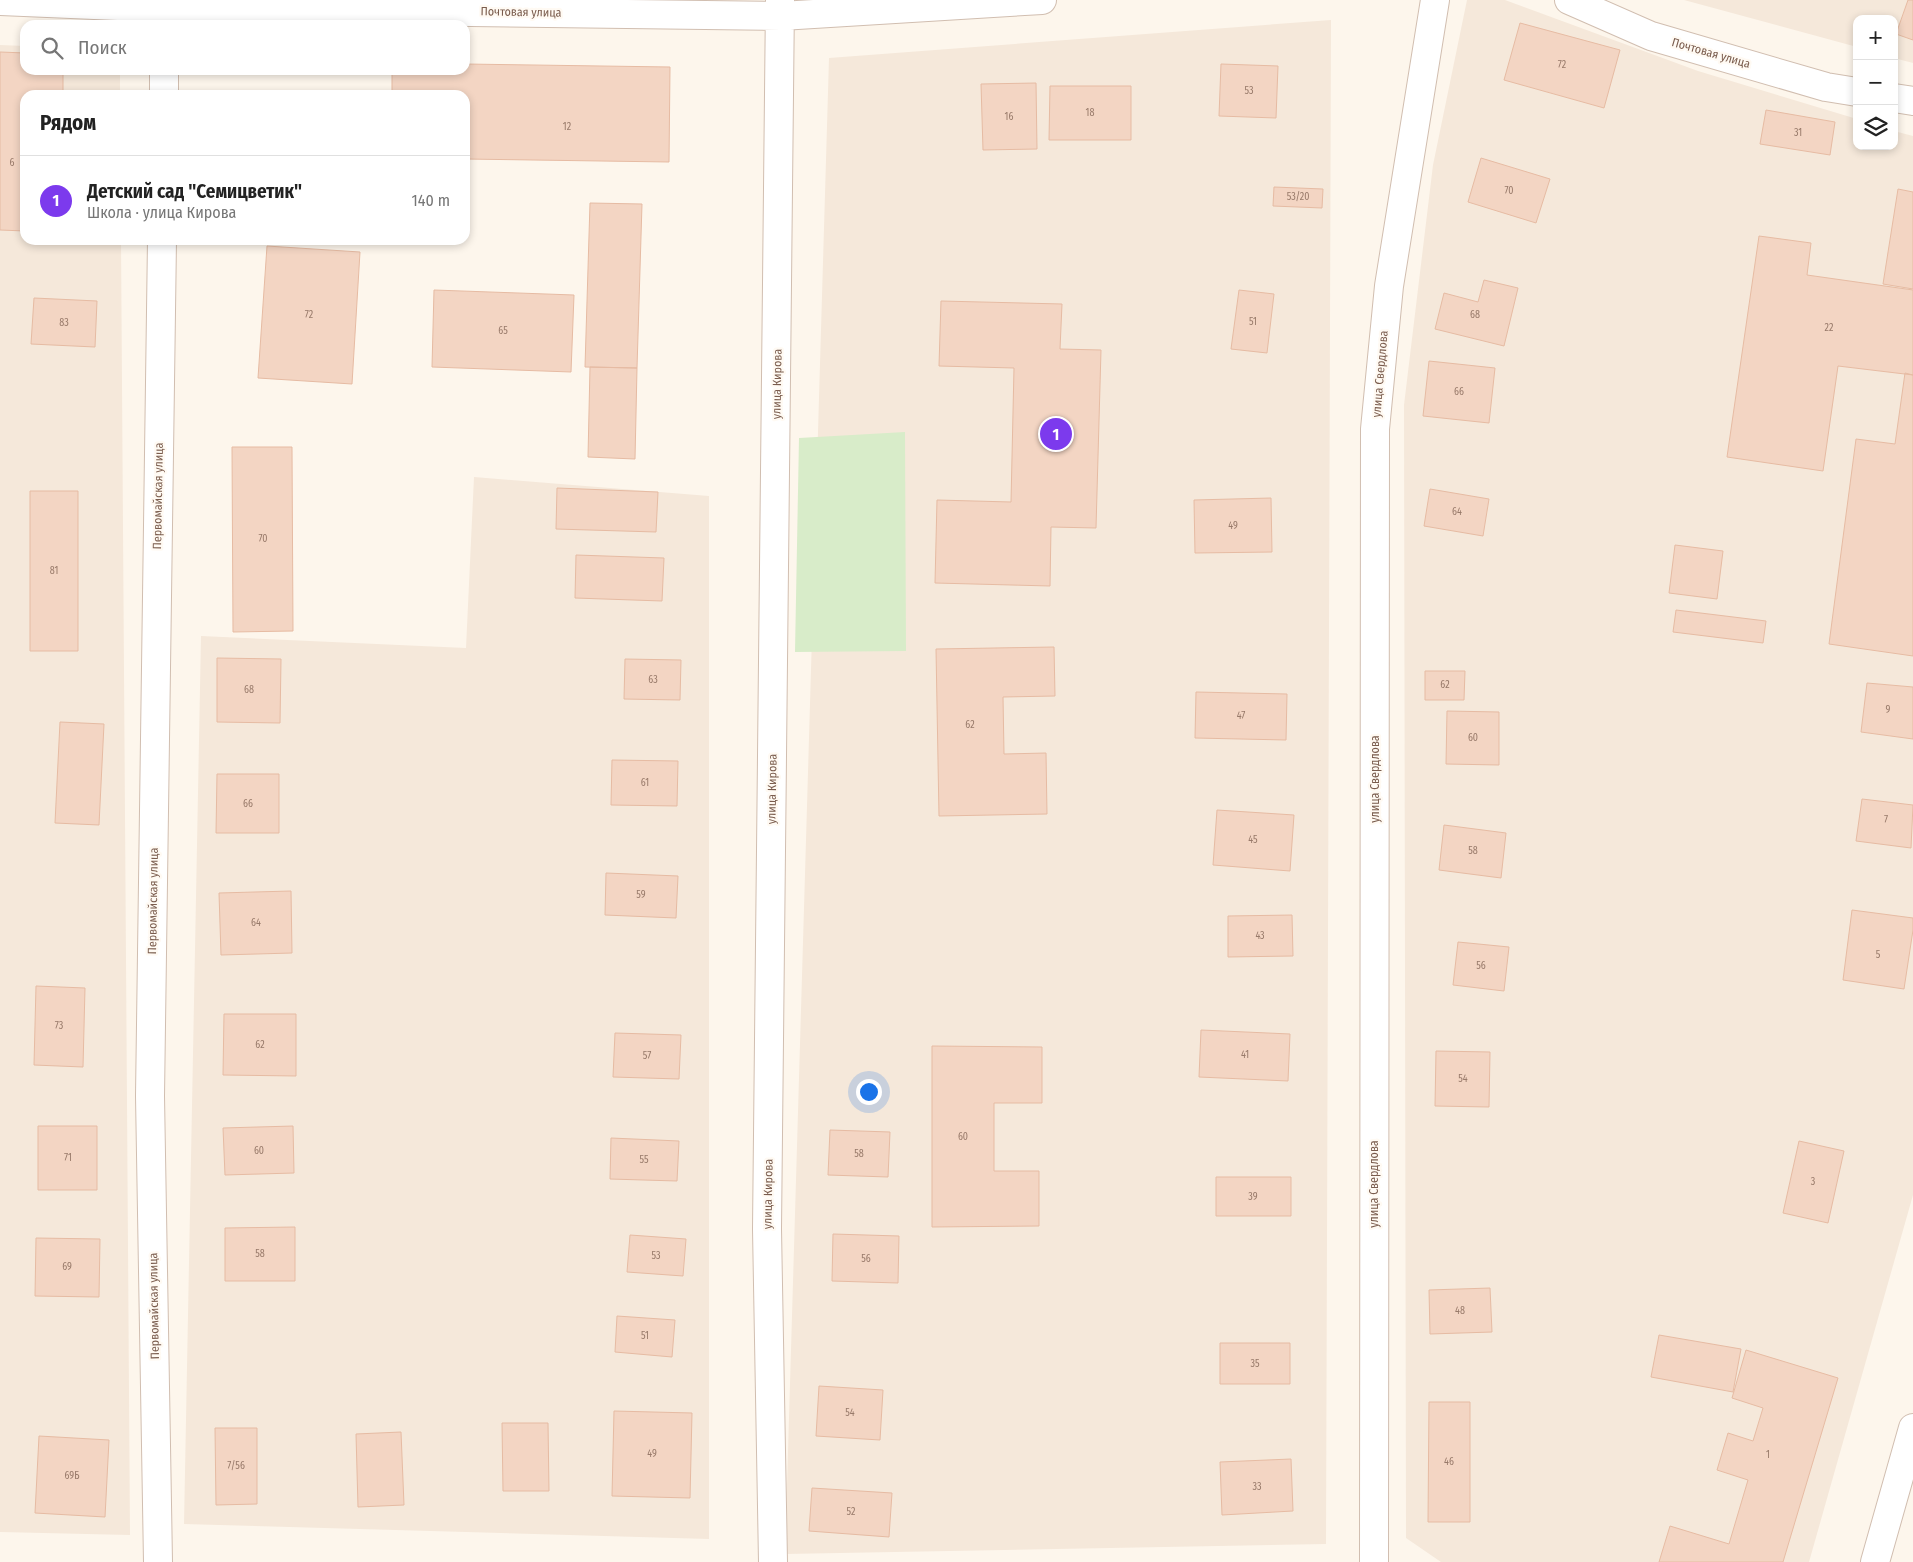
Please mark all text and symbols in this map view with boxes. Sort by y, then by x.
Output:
street label: Почтовая улица [480,4,562,20]
map controls [1853,15,1898,150]
button: + [1853,15,1898,60]
search box [20,20,470,75]
icon: search [38,34,66,62]
street label: Почтовая улица [1670,35,1752,71]
text: Поиск [78,36,127,59]
house number: 72 [1558,59,1567,71]
button: − [1853,60,1898,105]
house number: 53 [1244,85,1254,97]
button: layers [1853,105,1898,150]
house number: 18 [1086,107,1094,119]
text: Рядом [40,110,96,136]
house number: 16 [1005,111,1013,123]
house number: 12 [563,121,572,133]
house number: 31 [1794,127,1802,139]
house number: 6 [10,157,15,169]
text: Детский сад "Семицветик" [87,180,302,203]
house number: 70 [1504,185,1514,197]
text: 1 [53,191,59,210]
text: 140 m [412,191,450,210]
house number: 53/20 [1287,191,1309,203]
text: Школа · улица Кирова [87,203,236,222]
house number: 72 [305,309,314,321]
house number: 68 [1470,309,1480,321]
house number: 51 [1249,316,1257,328]
house number: 83 [59,317,69,329]
house number: 22 [1825,322,1834,334]
house number: 65 [498,325,508,337]
street label: улица Свердлова [1369,330,1391,418]
street label: улица Кирова [769,349,785,419]
house number: 66 [1454,386,1464,398]
pin: 1 [1040,415,1072,453]
street label: Первомайская улица [150,442,166,549]
house number: 64 [1452,506,1462,518]
house number: 49 [1228,520,1238,532]
house number: 70 [258,533,268,545]
house number: 81 [50,565,58,577]
house number: 63 [648,674,658,686]
house number: 62 [1440,679,1450,691]
house number: 68 [244,684,254,696]
house number: 9 [1886,704,1891,716]
house number: 47 [1237,710,1245,722]
house number: 62 [965,719,975,731]
house number: 60 [1468,732,1478,744]
street label: улица Свердлова [1368,735,1382,823]
street label: улица Кирова [764,754,780,824]
house number: 61 [641,777,649,789]
house number: 66 [243,798,253,810]
house number: 7 [1884,814,1888,826]
house number: 45 [1248,834,1258,846]
house number: 58 [1468,845,1478,857]
street label: Первомайская улица [145,847,161,954]
house number: 59 [636,889,646,901]
house number: 64 [251,917,261,929]
house number: 43 [1255,930,1265,942]
house number: 5 [1876,949,1881,961]
house number: 56 [1476,960,1486,972]
house number: 73 [55,1020,64,1032]
house number: 62 [255,1039,265,1051]
house number: 41 [1241,1049,1249,1061]
house number: 57 [643,1050,651,1062]
house number: 54 [1458,1073,1468,1085]
your location [856,1079,882,1105]
house number: 60 [958,1131,968,1143]
street label: улица Свердлова [1367,1140,1381,1228]
house number: 60 [254,1145,264,1157]
house number: 58 [854,1148,864,1160]
house number: 71 [64,1152,72,1164]
house number: 55 [639,1154,649,1166]
street label: улица Кирова [760,1159,776,1229]
house number: 3 [1811,1176,1816,1188]
house number: 39 [1248,1191,1258,1203]
house number: 58 [255,1248,265,1260]
house number: 53 [651,1250,661,1262]
street label: Первомайская улица [146,1252,162,1359]
house number: 56 [861,1253,871,1265]
house number: 69 [62,1261,72,1273]
house number: 48 [1455,1305,1465,1317]
house number: 51 [641,1330,649,1342]
house number: 35 [1250,1358,1260,1370]
house number: 54 [845,1407,855,1419]
house number: 49 [647,1448,657,1460]
house number: 1 [1766,1449,1770,1461]
house number: 46 [1444,1456,1454,1468]
house number: 7/56 [227,1460,245,1472]
house number: 69Б [65,1470,79,1482]
house number: 33 [1252,1481,1262,1493]
house number: 52 [847,1506,856,1518]

